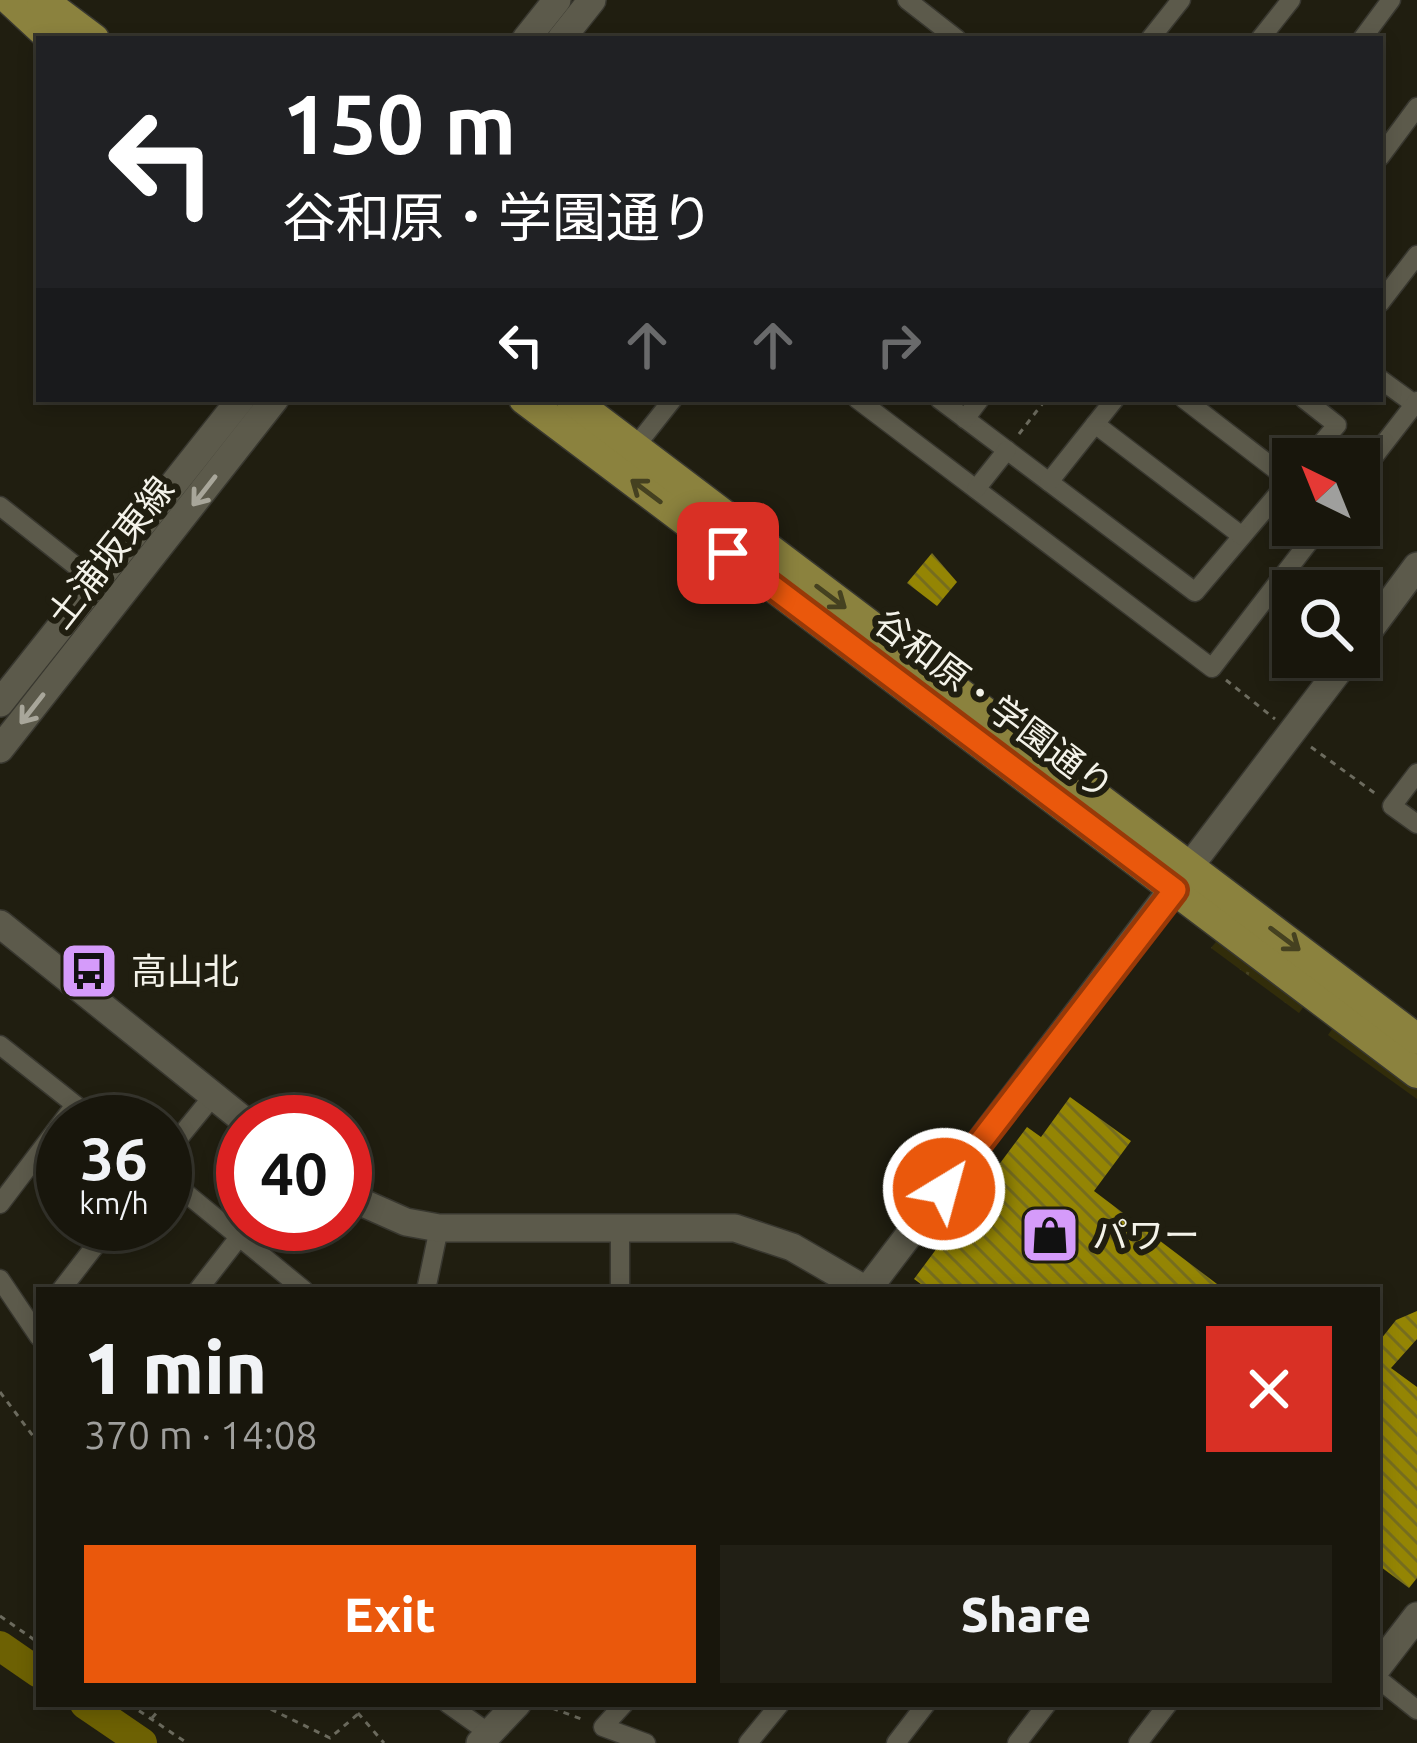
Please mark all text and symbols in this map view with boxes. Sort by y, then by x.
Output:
text: 150 m [282,76,516,170]
icon: left [84,84,240,240]
text: 谷和原・学園通り [282,187,714,247]
icon: left [488,312,554,378]
icon: ahead [614,312,680,378]
icon: ahead [740,312,806,378]
icon: right [866,312,932,378]
north arrow [1272,438,1380,546]
map controls [1272,438,1380,678]
street label: 土浦坂東線 [38,468,181,635]
one-way arrow [191,475,217,507]
one-way arrow [630,478,663,504]
pin [677,502,779,604]
icon: arrive [695,520,761,586]
button: search [1272,570,1380,678]
one-way arrow [815,583,847,609]
street label: 谷和原・学園通り [867,601,1122,807]
one-way arrow [19,692,46,724]
one-way arrow [1268,926,1301,951]
bus stop icon: 高山北 [58,940,120,1002]
place label: 高山北 [131,950,239,991]
speed limit sign: 40 [216,1095,372,1251]
text: 36 [80,1124,148,1191]
position arrow [881,1126,1007,1252]
text: km/h [79,1186,149,1220]
shop icon: パワー [1019,1204,1081,1266]
place label: パワー [1092,1214,1200,1255]
button: close [1206,1326,1332,1452]
text: 1 min [84,1327,267,1408]
text: 370 m · 14:08 [84,1413,318,1456]
button: Exit [84,1545,696,1683]
button: Share [720,1545,1332,1683]

